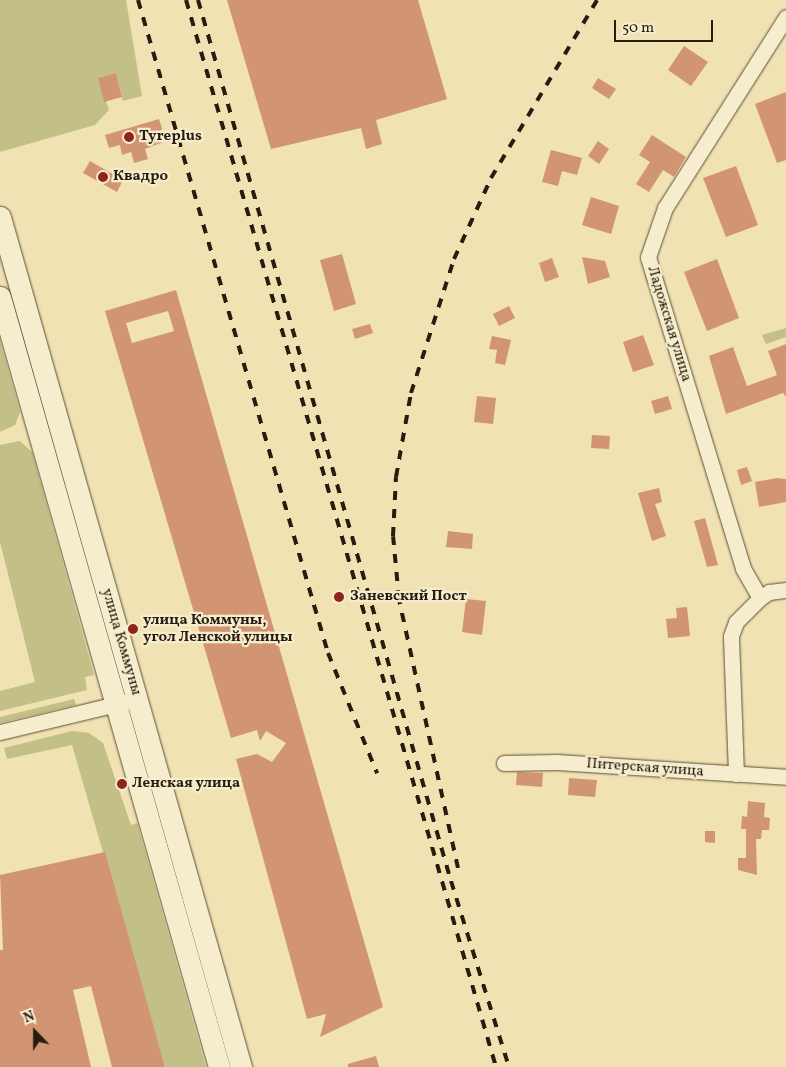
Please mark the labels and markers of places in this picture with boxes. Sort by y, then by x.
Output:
place label: Tyreplus [139,128,202,146]
marker: Tyreplus [123,131,135,143]
place label: Квадро [113,168,168,186]
marker: Квадро [97,171,109,183]
place label: Заневский Пост [350,588,467,606]
marker: Заневский Пост [332,590,346,604]
place label: улица Коммуны, угол Ленской улицы [143,611,293,646]
marker: улица Коммуны, угол Ленской улицы [127,623,139,635]
place label: Ленская улица [132,775,240,793]
marker: Ленская улица [116,778,128,790]

